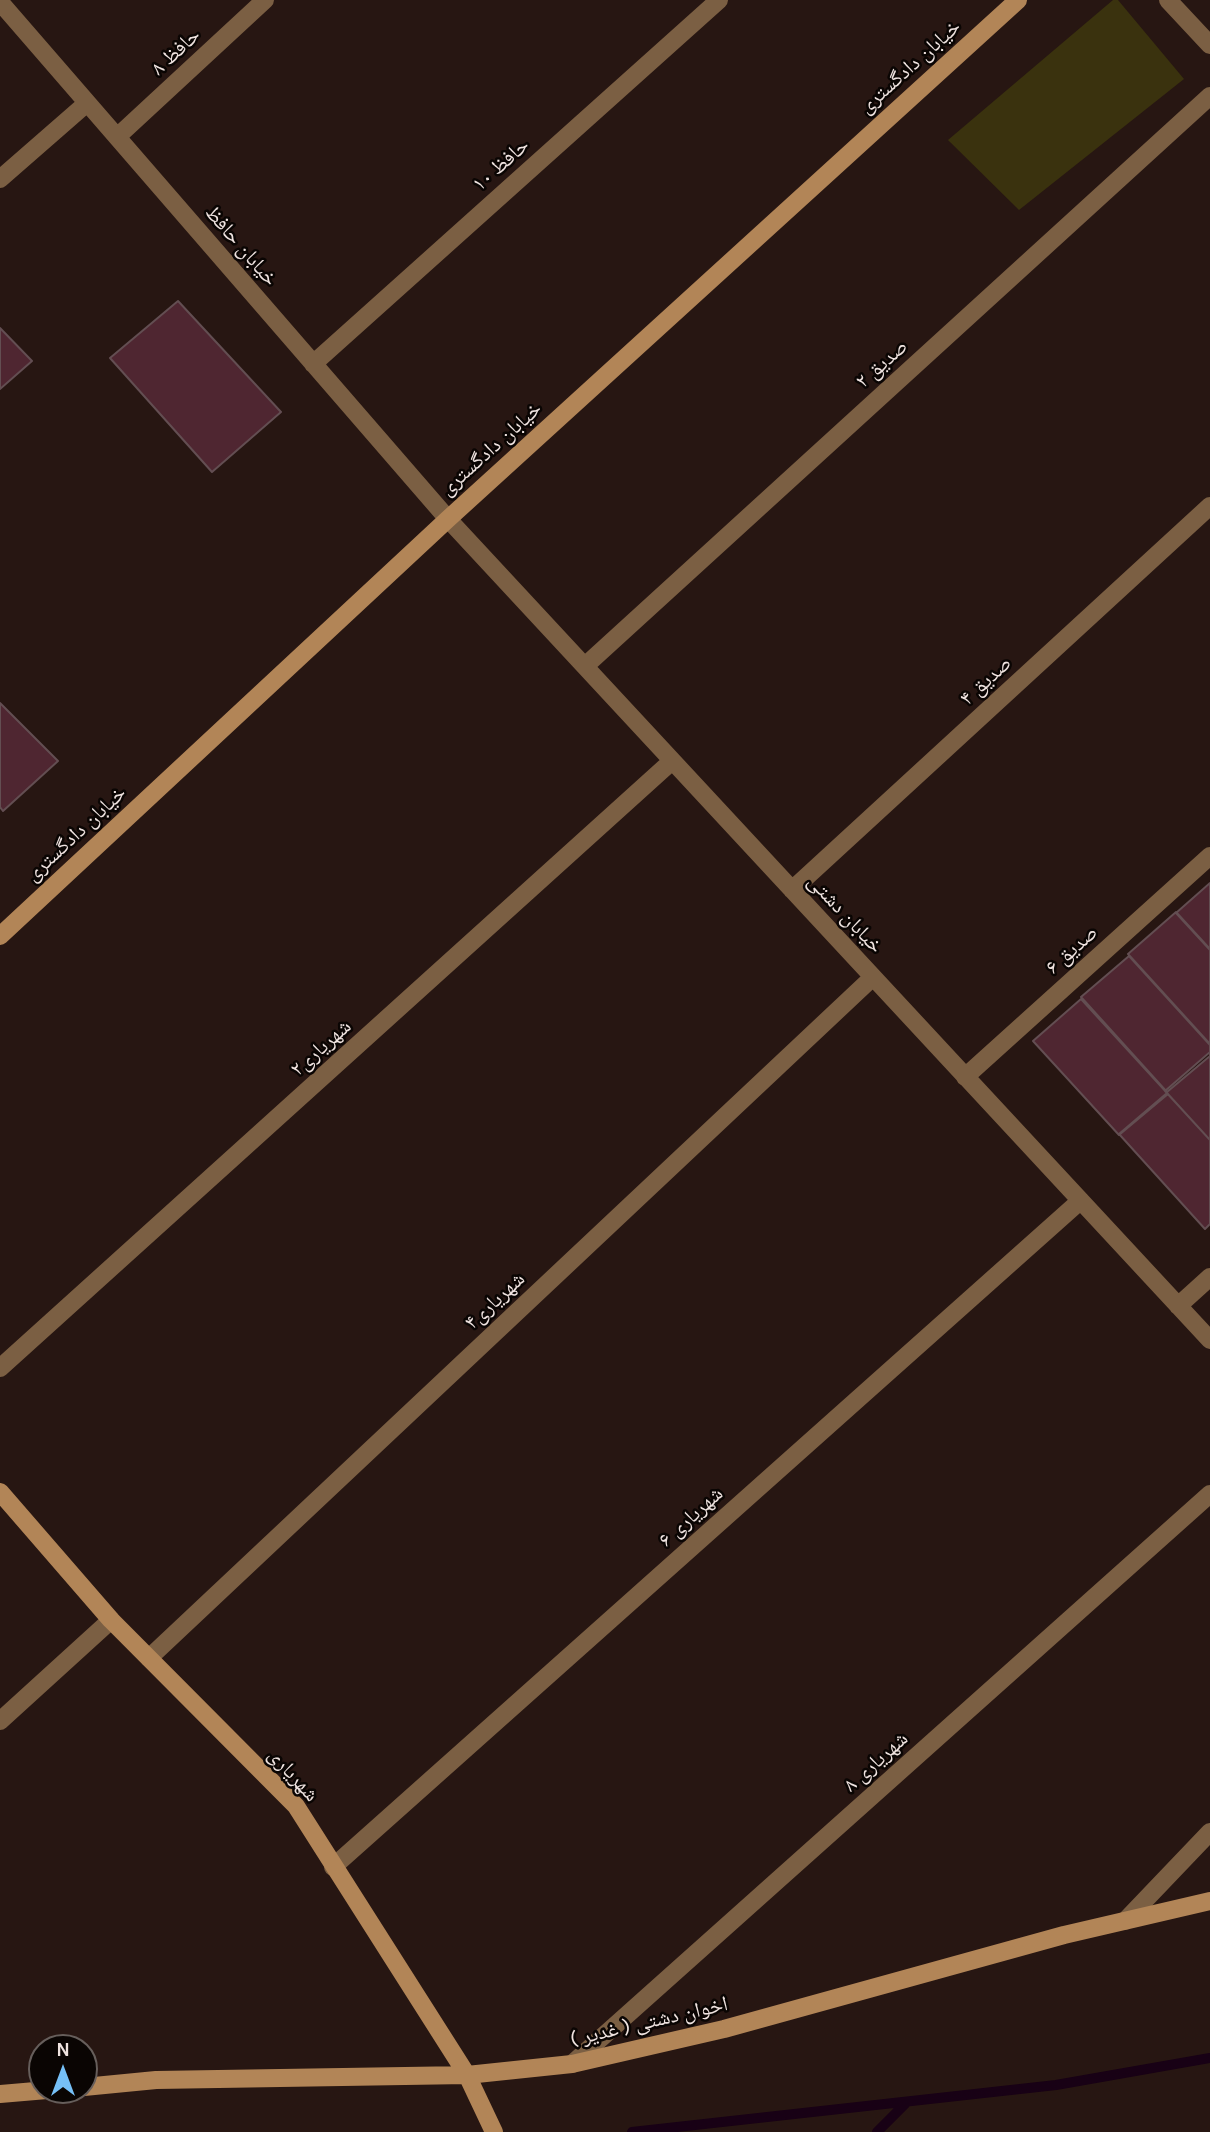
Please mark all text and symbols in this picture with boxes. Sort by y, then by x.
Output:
street label: خیابان دادگستری [854,15,966,119]
street label: حافظ ۸ [146,23,206,81]
street label: حافظ ۱۰ [467,133,535,197]
street label: خیابان حافظ [199,201,283,291]
street label: صدیق ۲ [851,334,913,394]
street label: خیابان دادگستری [435,397,547,501]
street label: صدیق ۴ [955,651,1017,711]
street label: خیابان دادگستری [20,781,132,887]
street label: خیابان دشتی [802,869,888,959]
street label: صدیق ۶ [1041,920,1103,980]
street label: شهریاری۲ [285,1014,357,1082]
street label: شهریاری۴ [460,1267,530,1335]
street label: شهریاری ۶ [653,1481,729,1553]
street label: شهریاری ۸ [838,1726,914,1798]
street label: شهریاری [262,1743,324,1807]
street label: اخوان دشتی ( غدیر ) [568,1992,730,2052]
north arrow [28,2034,98,2104]
text: N [56,2039,70,2061]

